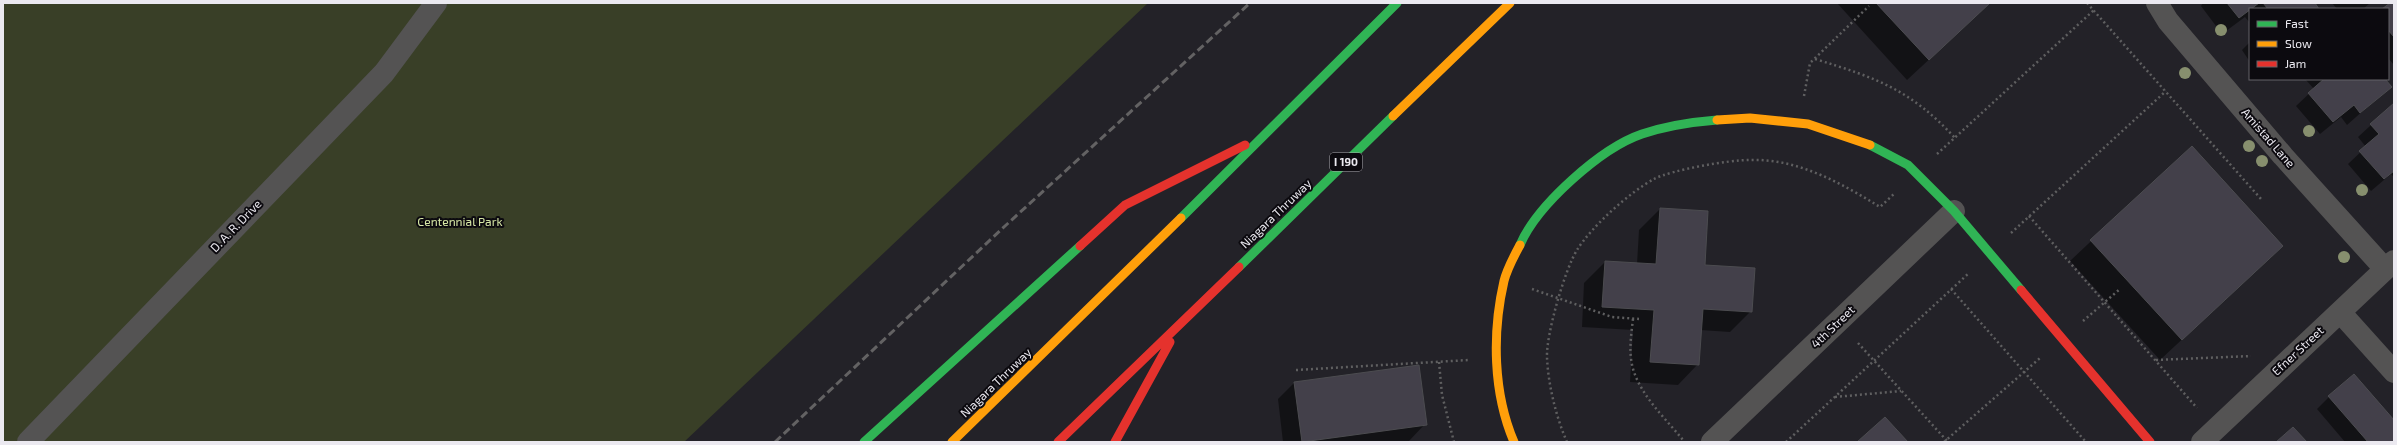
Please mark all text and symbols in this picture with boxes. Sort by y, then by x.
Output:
legend [2249,8,2389,80]
text: Fast [2285,16,2309,30]
text: Slow [2285,36,2312,50]
text: Jam [2285,56,2306,70]
street label: Amistad Lane [2239,105,2298,170]
road number: I 190 [1330,153,1362,171]
street label: Niagara Thruway [1237,175,1314,251]
street label: D. A. R. Drive [207,196,264,254]
park label: Centennial Park [417,214,503,228]
street label: 4th Street [1808,302,1857,350]
street label: Efner Street [2269,323,2326,378]
street label: Niagara Thruway [957,344,1034,420]

